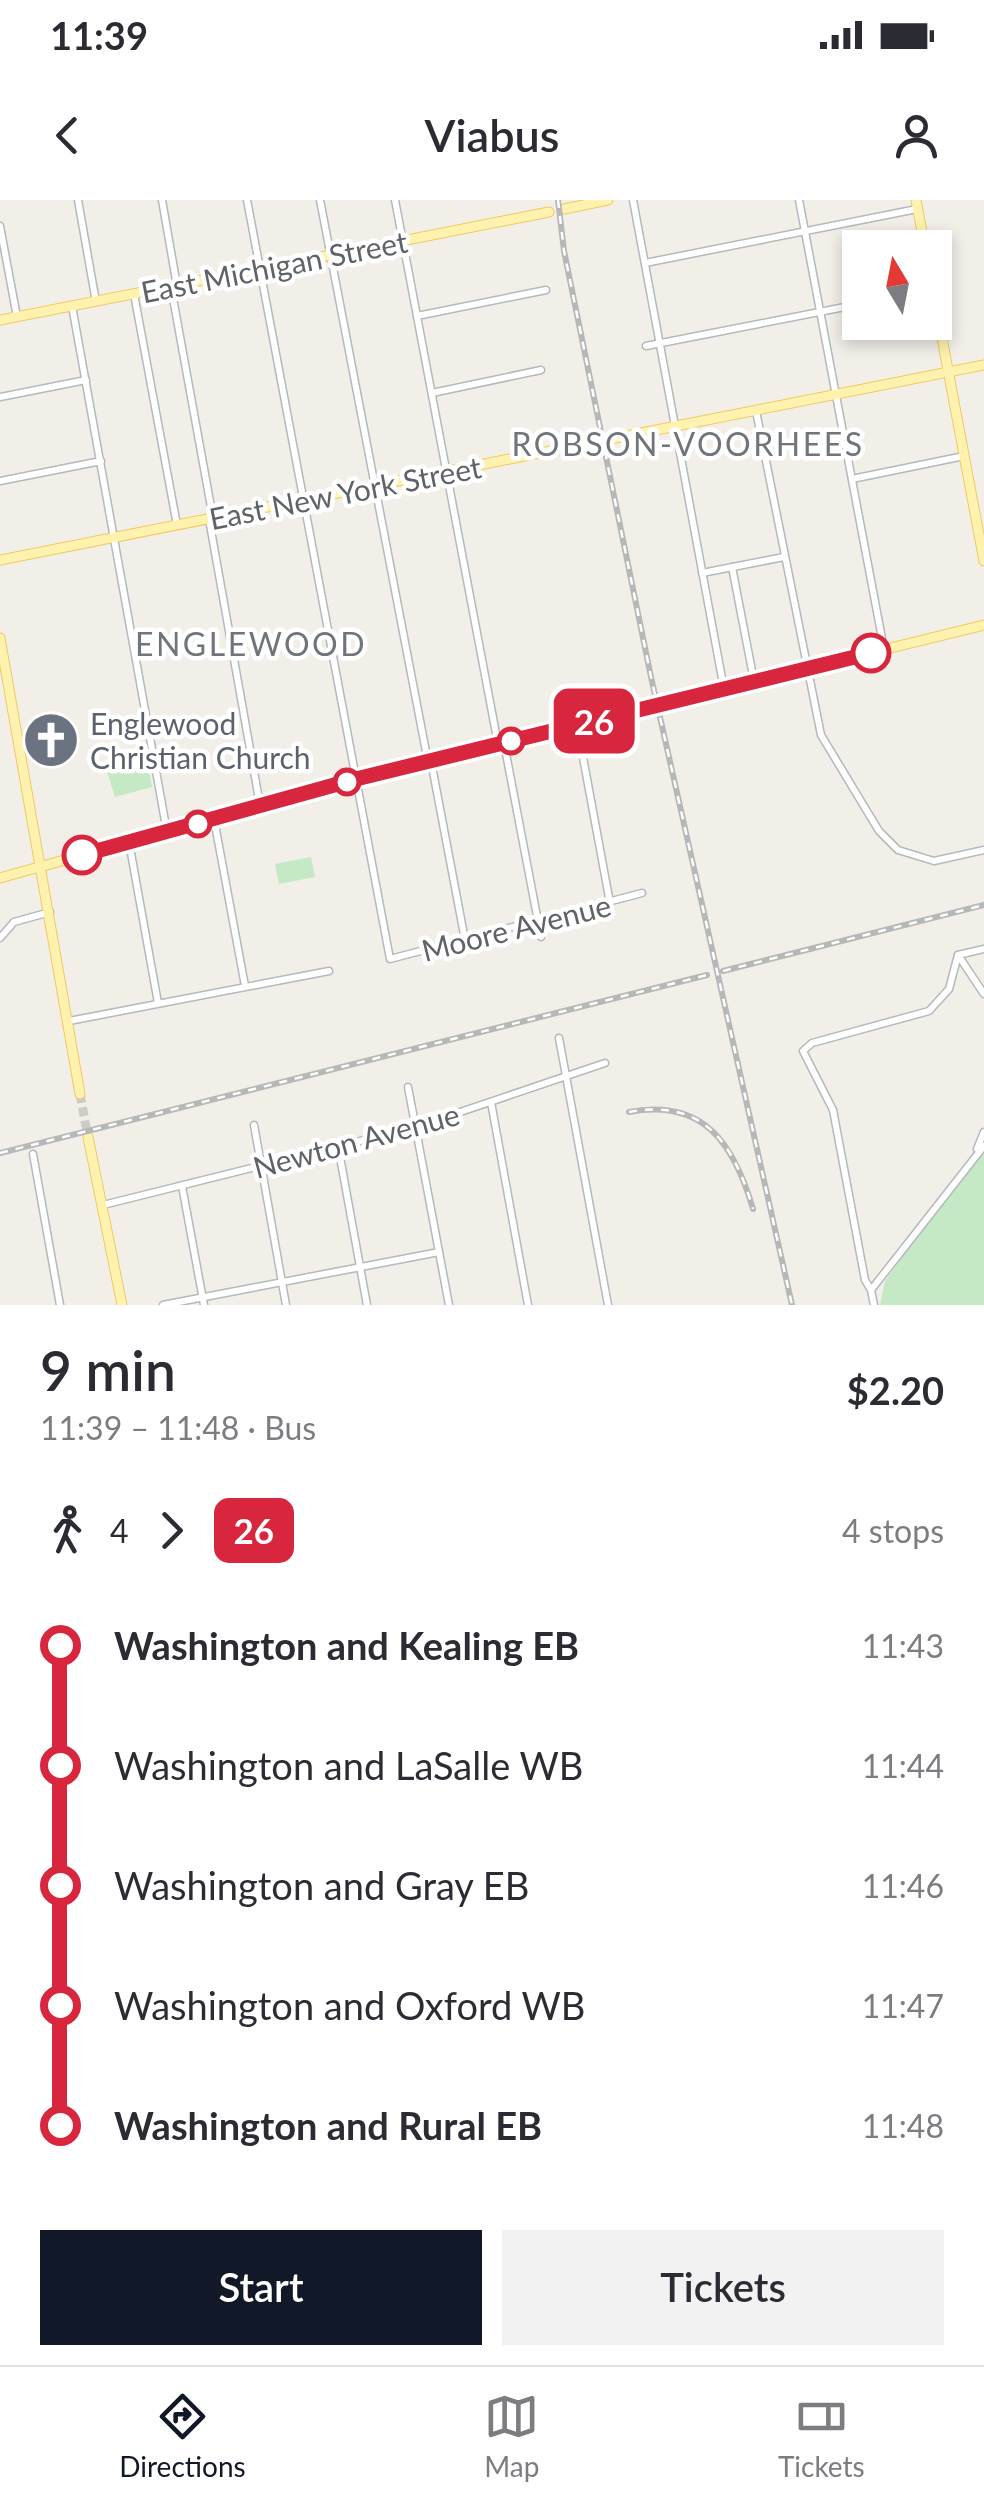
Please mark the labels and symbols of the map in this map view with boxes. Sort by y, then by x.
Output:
street label: East Michigan Street [138,222,410,309]
north arrow [842,230,952,340]
district label: ROBSON-VOORHEES [512,424,865,463]
street label: East New York Street [206,448,484,536]
district label: ENGLEWOOD [135,624,367,663]
unlabelled marker [852,634,890,672]
line badge: 26 [549,688,639,754]
place label: Englewood Christian Church [90,705,311,775]
church icon: Englewood Christian Church [21,710,81,770]
unlabelled marker [498,728,524,754]
unlabelled marker [334,769,360,795]
unlabelled marker [185,811,211,837]
unlabelled marker [63,836,101,874]
street label: Moore Avenue [418,886,614,968]
street label: Newton Avenue [249,1095,463,1185]

